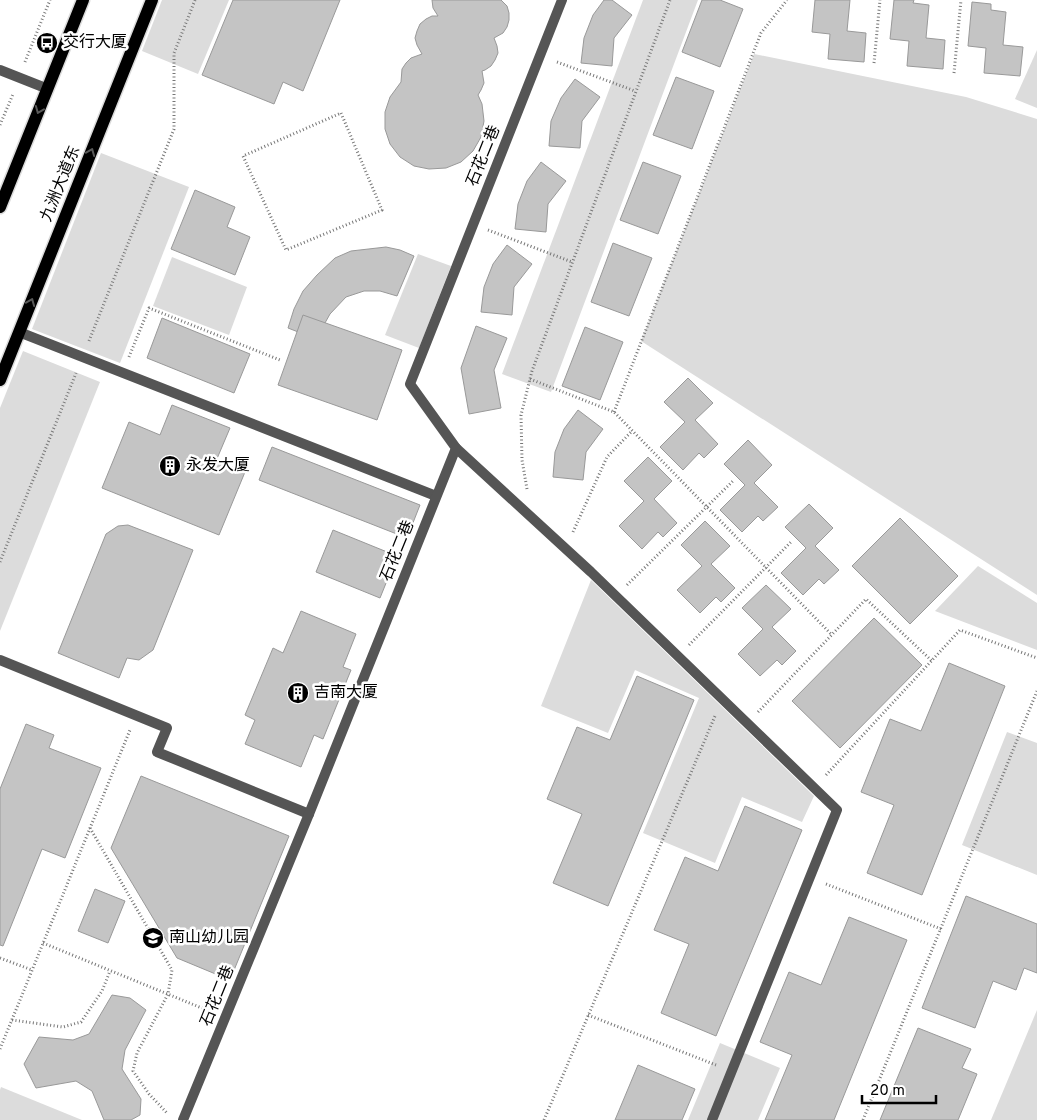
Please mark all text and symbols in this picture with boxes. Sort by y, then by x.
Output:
bus stop icon: 交行大厦 [35,31,59,55]
place label: 交行大厦 [63,33,127,53]
one-way arrow [35,105,45,114]
street label: 石花二巷 [463,123,505,189]
street label: 九洲大道东 [37,143,85,225]
one-way arrow [85,148,95,156]
one-way arrow [25,299,35,307]
building icon: 永发大厦 [158,454,182,478]
place label: 永发大厦 [186,456,250,476]
street label: 石花二巷 [377,518,419,584]
building icon: 吉南大厦 [286,681,310,705]
place label: 吉南大厦 [314,683,378,703]
school or university icon: 南山幼儿园 [141,926,165,950]
place label: 南山幼儿园 [169,928,249,948]
street label: 石花二巷 [197,963,239,1029]
scale bar [862,1072,936,1104]
text: 20 m [870,1082,905,1101]

